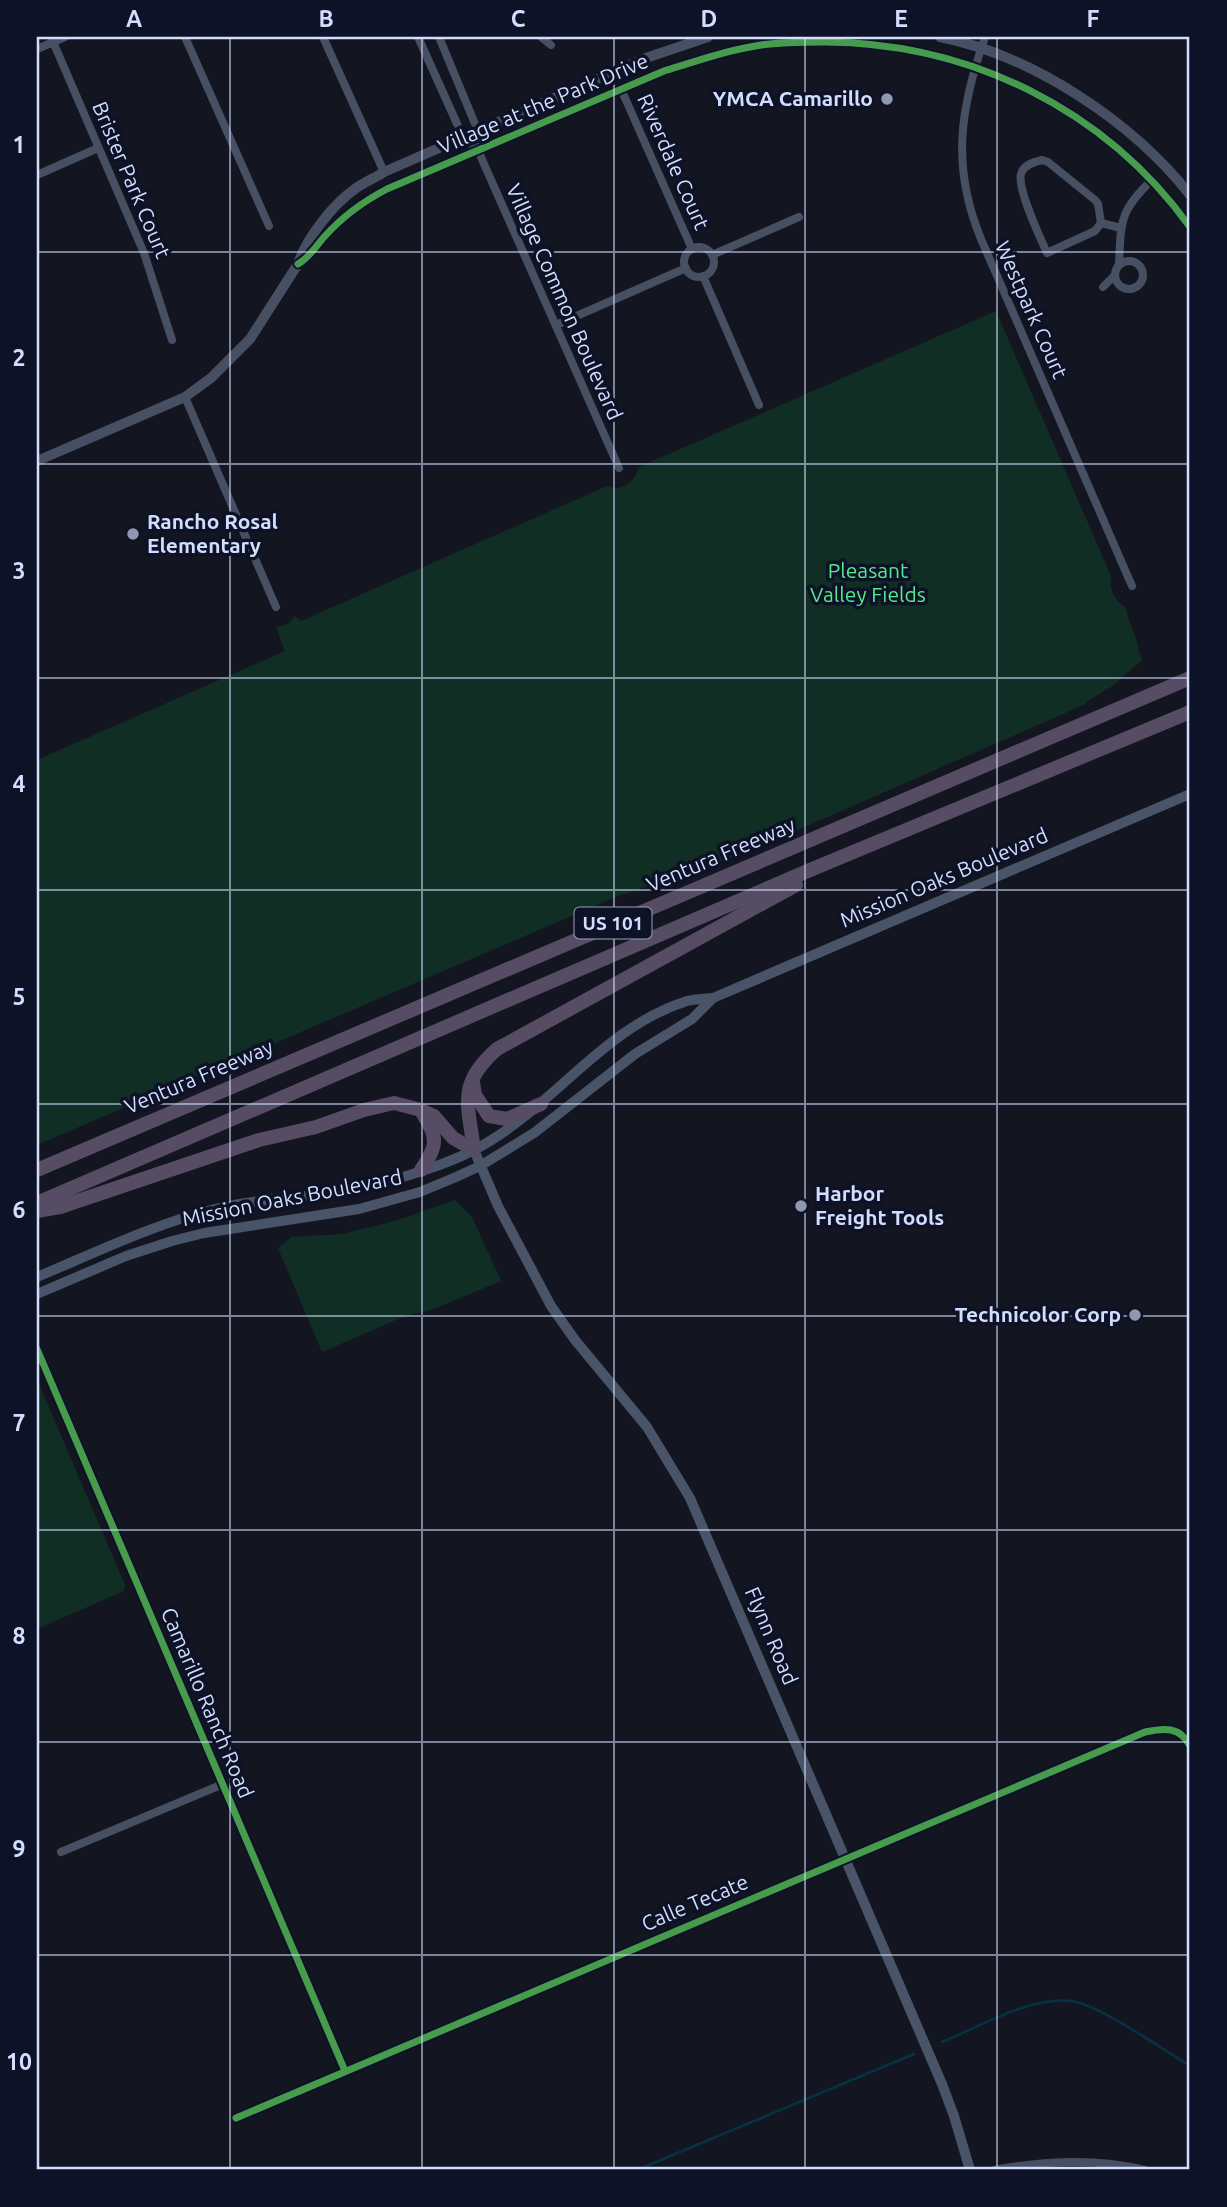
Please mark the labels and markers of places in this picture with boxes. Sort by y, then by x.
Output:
place label: YMCA Camarillo [713,86,873,110]
marker: YMCA Camarillo [879,91,895,107]
place label: Rancho Rosal Elementary [147,509,278,557]
marker: Rancho Rosal Elementary [125,526,141,542]
place label: Harbor Freight Tools [815,1181,944,1229]
marker: Harbor Freight Tools [793,1198,809,1214]
place label: Technicolor Corp [955,1302,1121,1326]
marker: Technicolor Corp [1127,1307,1143,1323]

